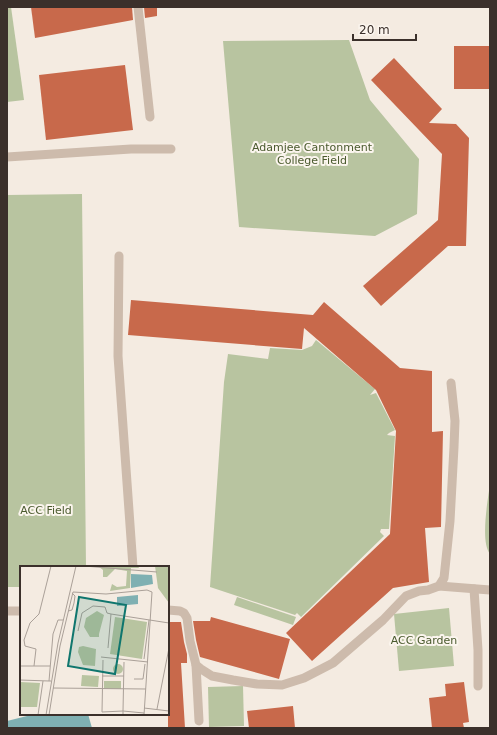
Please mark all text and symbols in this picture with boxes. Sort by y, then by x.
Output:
scale bar [353,16,416,42]
text: 20 m [359,23,390,37]
park label: Adamjee Cantonment College Field [252,141,373,167]
park label: ACC Field [20,504,72,517]
inset map [20,566,169,715]
park label: ACC Garden [391,634,457,647]

